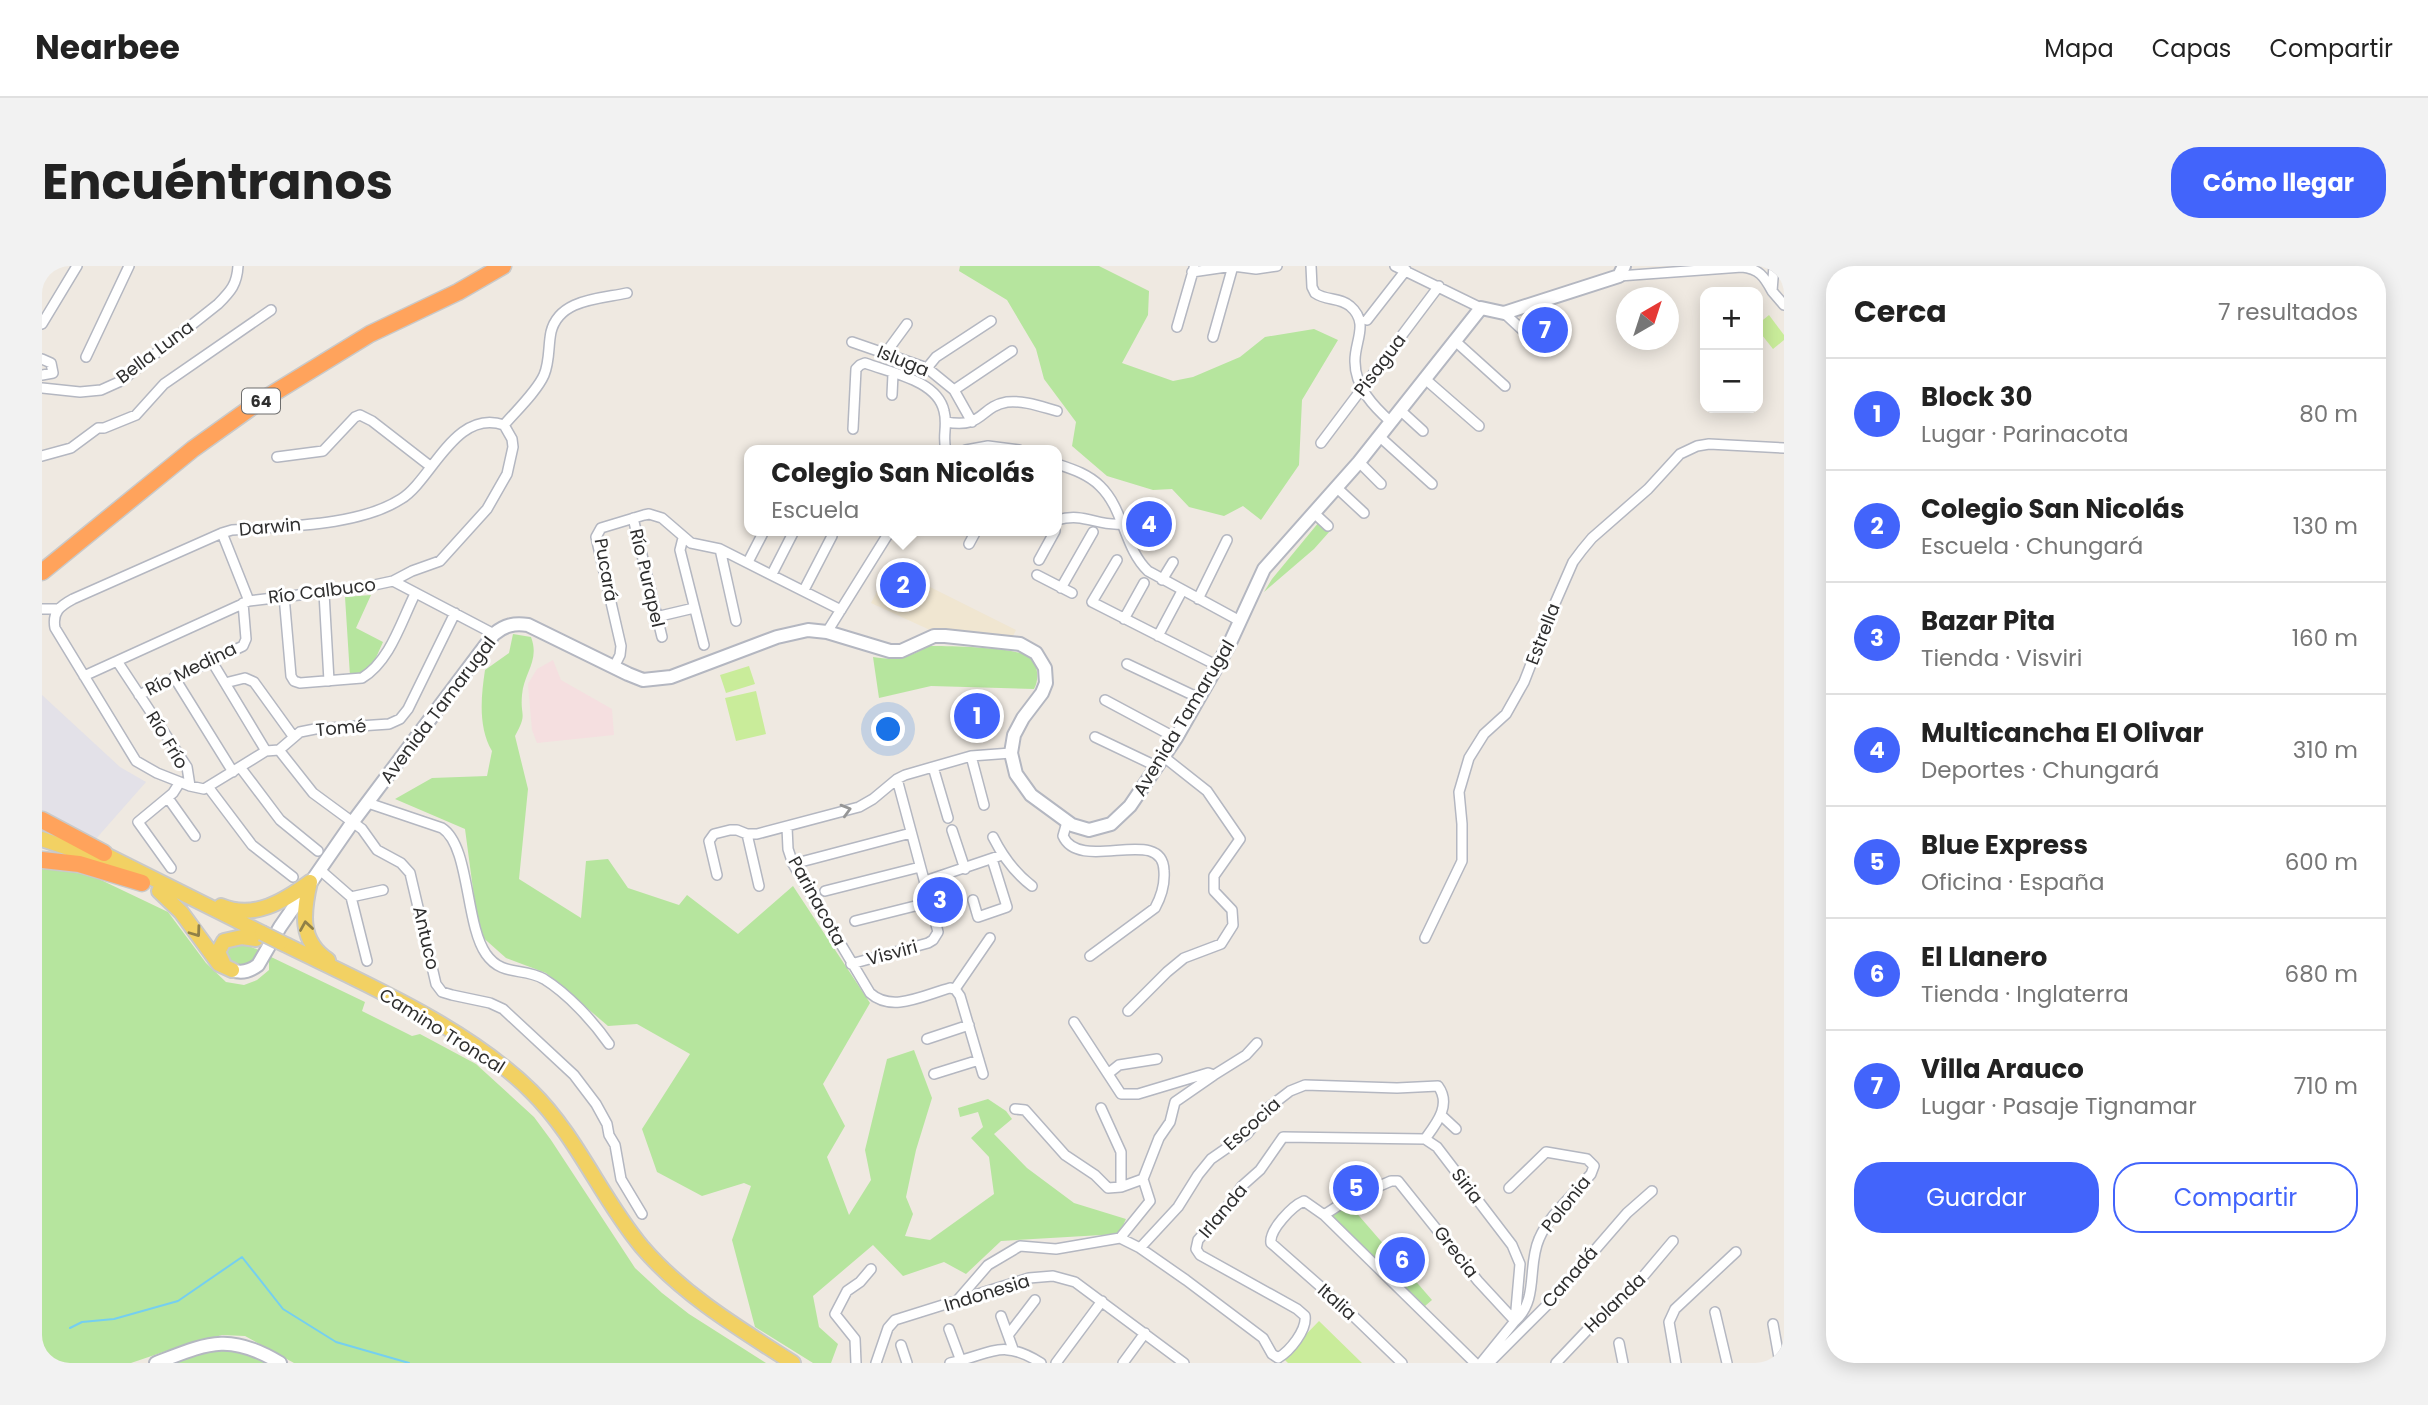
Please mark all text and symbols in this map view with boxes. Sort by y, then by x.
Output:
text: Nearbee [35,24,180,71]
text: Mapa [2044,32,2114,65]
text: Capas [2152,32,2231,65]
text: Compartir [2269,32,2393,65]
button: Cómo llegar [2171,147,2386,218]
text: Encuéntranos [42,148,393,216]
north arrow [1616,287,1679,350]
map controls [1700,287,1763,413]
button: + [1700,287,1763,350]
text: Cerca [1854,290,1947,333]
text: 7 resultados [2218,296,2358,328]
pin: 7 [1522,304,1568,356]
street label: Bella Luna [111,314,199,389]
street label: Pisagua [1348,328,1411,401]
street label: Isluga [873,339,933,382]
button: − [1700,350,1763,413]
text: Block 30 [1921,379,2032,415]
road number: 64 [242,388,280,414]
text: 1 [1873,398,1881,430]
text: 80 m [2299,398,2358,430]
text: Lugar · Parinacota [1921,418,2128,450]
popup [744,445,1062,536]
text: Colegio San Nicolás [771,455,1035,491]
text: Colegio San Nicolás [1921,491,2184,527]
text: Escuela [771,494,859,526]
pin: 4 [1126,498,1172,550]
text: 2 [1870,510,1884,542]
text: 130 m [2293,510,2358,542]
street label: Darwin [238,511,302,542]
street label: Río Purapel [624,526,671,630]
text: Escuela · Chungará [1921,530,2143,562]
street label: Pucará [589,536,624,604]
pin: 2 [880,559,926,611]
street label: Río Calbuco [267,571,377,610]
street label: Estrella [1519,599,1566,668]
text: Bazar Pita [1921,603,2055,639]
text: 3 [1870,622,1884,654]
text: 160 m [2292,622,2358,654]
street label: Avenida Tamarugal [374,631,501,788]
street label: Avenida Tamarugal [1127,635,1240,801]
street label: Río Medina [141,636,241,701]
text: Tienda · Visviri [1921,642,2082,674]
pin: 1 [954,690,1000,742]
street label: Río Frío [140,706,194,773]
your location [871,712,905,746]
street label: Tomé [314,713,367,742]
text: Multicancha El Olivar [1921,715,2204,751]
text: 4 [1869,734,1885,766]
text: 310 m [2293,734,2358,766]
text: Deportes · Chungará [1921,754,2159,786]
one-way arrow [840,804,852,819]
text: Blue Express [1921,827,2088,863]
text: 5 [1870,846,1884,878]
text: 600 m [2285,846,2358,878]
street label: Parinacota [783,852,852,950]
text: Oficina · España [1921,866,2105,898]
pin: 3 [917,874,963,926]
street label: Antuco [407,904,446,972]
one-way arrow [299,920,314,932]
one-way arrow [187,924,200,936]
street label: Visviri [864,934,920,971]
text: El Llanero [1921,939,2047,975]
text: 6 [1870,958,1884,990]
text: 680 m [2285,958,2358,990]
text: Tienda · Inglaterra [1921,978,2129,1010]
street label: Camino Troncal [375,982,510,1079]
text: Villa Arauco [1921,1051,2084,1087]
text: 7 [1871,1070,1883,1102]
text: 710 m [2294,1070,2358,1102]
text: Lugar · Pasaje Tignamar [1921,1090,2197,1122]
street label: Escocia [1218,1091,1286,1156]
pin: 5 [1333,1162,1379,1214]
button: Guardar [1854,1162,2099,1233]
button: Compartir [2113,1162,2358,1233]
street label: Siria [1446,1163,1489,1208]
street label: Polonia [1535,1170,1596,1237]
street label: Irlanda [1193,1178,1253,1243]
street label: Grecia [1428,1221,1485,1283]
pin: 6 [1379,1234,1425,1286]
street label: Canadá [1536,1241,1603,1313]
street label: Holanda [1578,1267,1651,1338]
street label: Indonesia [941,1268,1033,1317]
street label: Italia [1313,1278,1362,1326]

